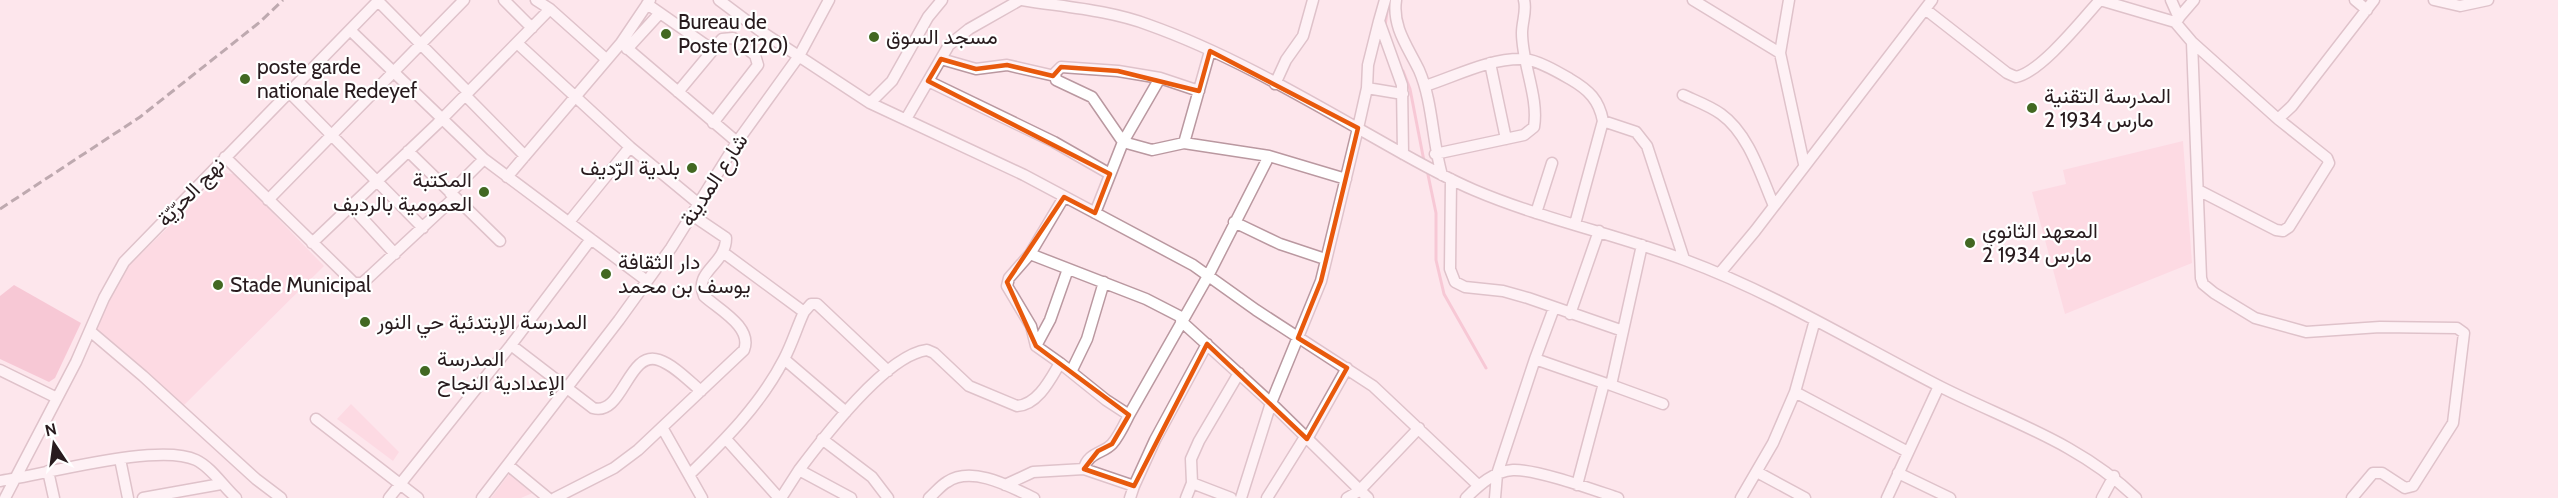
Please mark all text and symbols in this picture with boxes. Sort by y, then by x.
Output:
place label: Bureau de Poste (2120) [678,9,789,58]
place label: مسجد السوق [886,24,998,50]
marker: Bureau de Poste (2120) [659,27,673,41]
marker: مسجد السوق [867,30,881,44]
place label: poste garde nationale Redeyef [257,54,417,103]
marker: poste garde nationale Redeyef [238,72,252,86]
place label: المدرسة التقنية 2 مارس 1934 [2044,83,2171,133]
marker: المدرسة التقنية 2 مارس 1934 [2025,101,2039,115]
street label: شارع المدينة [674,129,754,232]
street label: نهج الحرّيّة [152,152,231,233]
place label: بلدية الرّديف [580,155,680,181]
marker: بلدية الرّديف [685,161,699,175]
place label: المكتبة العمومية بالرديف [333,167,472,217]
marker: المكتبة العمومية بالرديف [477,185,491,199]
place label: المعهد الثانوي 2 مارس 1934 [1982,218,2098,268]
marker: المعهد الثانوي 2 مارس 1934 [1963,236,1977,250]
place label: دار الثقافة يوسف بن محمد [618,249,751,299]
marker: دار الثقافة يوسف بن محمد [599,267,613,281]
place label: Stade Municipal [230,272,371,297]
marker: Stade Municipal [211,278,225,292]
place label: المدرسة الإبتدئية حي النور [376,309,587,339]
marker: المدرسة الإبتدئية حي النور [358,315,372,329]
place label: المدرسة الإعدادية النجاح [437,346,565,397]
marker: المدرسة الإعدادية النجاح [418,364,432,378]
north arrow [24,414,84,474]
text: N [43,419,58,440]

